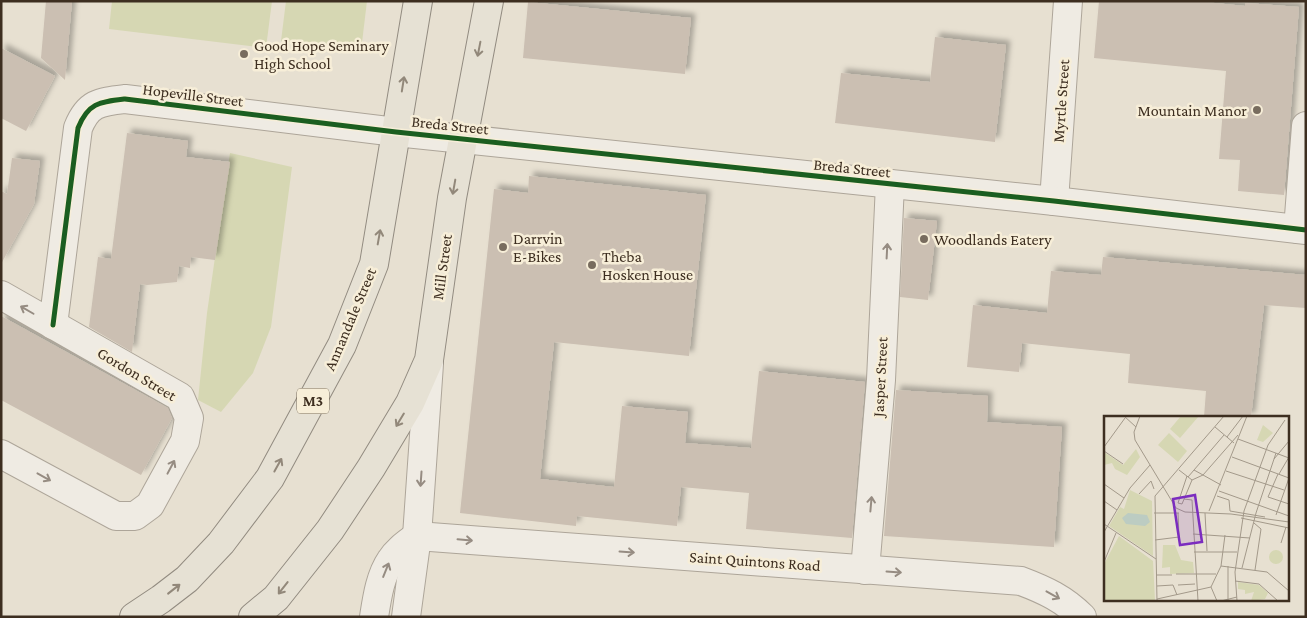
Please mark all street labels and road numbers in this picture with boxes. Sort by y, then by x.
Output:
street label: Myrtle Street [1050,58,1073,143]
street label: Hopeville Street [142,80,245,111]
street label: Breda Street [411,112,490,138]
street label: Breda Street [813,155,892,181]
street label: Mill Street [429,232,455,301]
street label: Annandale Street [321,264,380,373]
street label: Jasper Street [869,336,892,419]
street label: Gordon Street [95,344,180,405]
road number: M3 [297,388,329,414]
street label: Saint Quintons Road [689,548,822,574]

